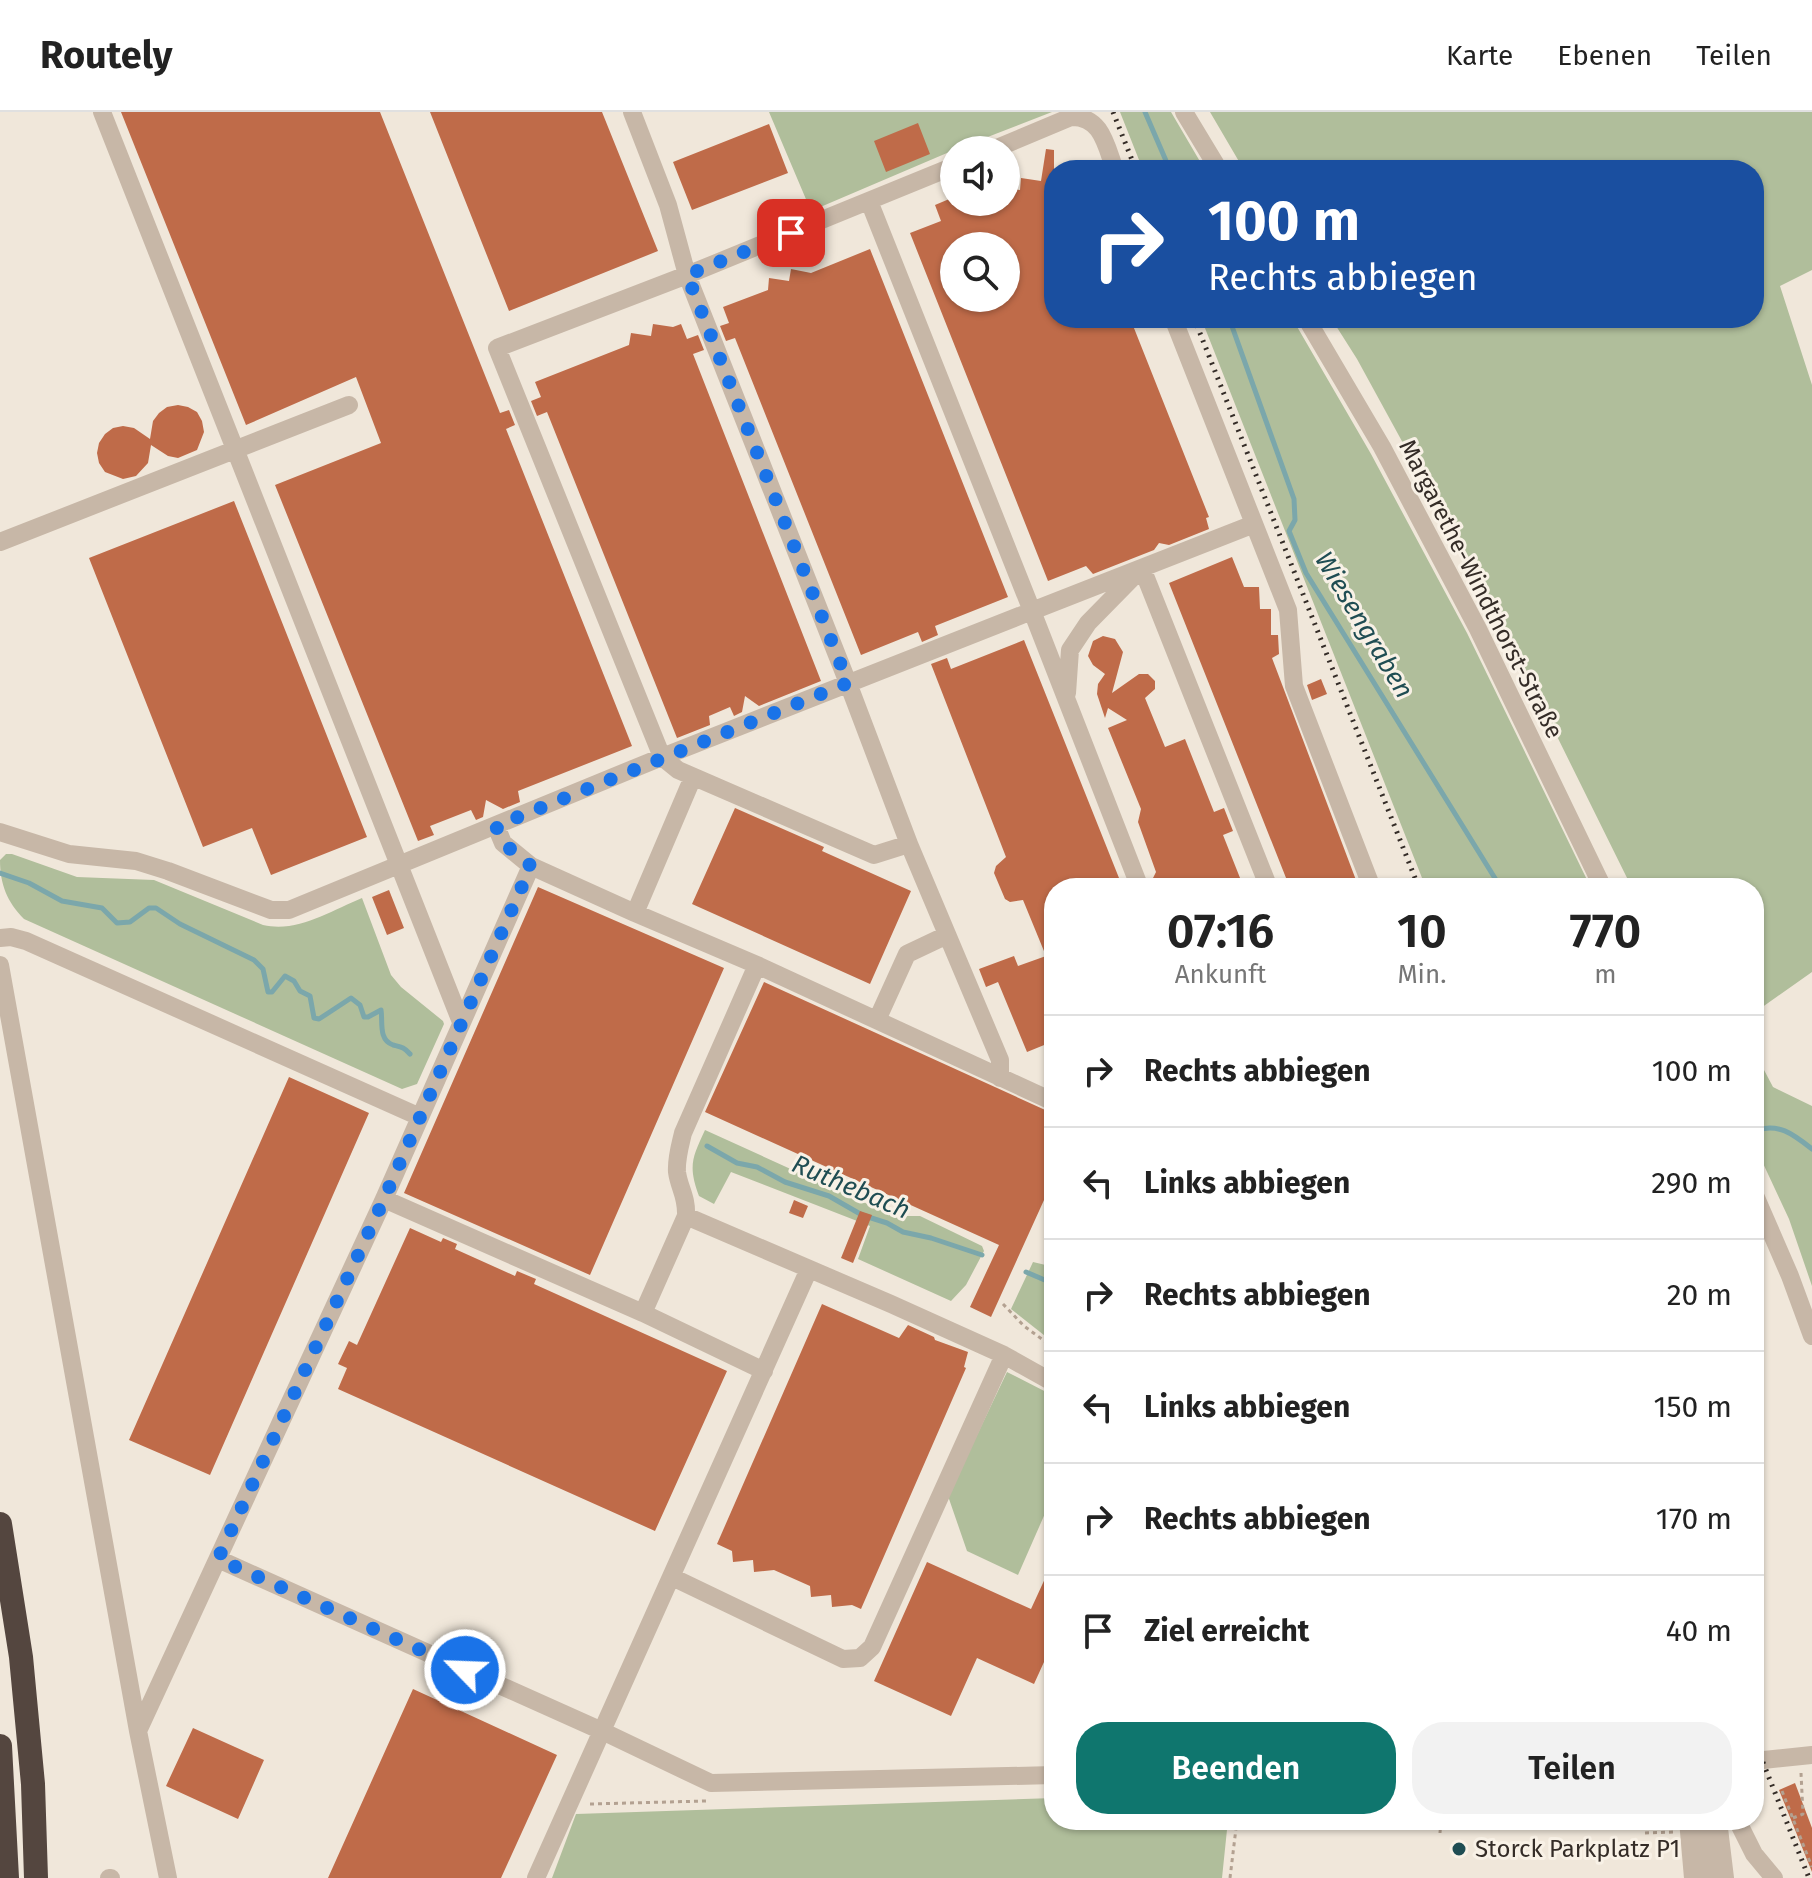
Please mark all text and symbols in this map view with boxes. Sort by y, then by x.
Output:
text: Routely [40,32,172,78]
text: Karte [1446,39,1513,72]
text: Ebenen [1557,39,1652,72]
text: Teilen [1696,39,1772,72]
map controls [940,136,1020,312]
button: sound [940,136,1020,216]
text: 100 m [1208,188,1360,255]
icon: right [1076,192,1180,296]
pin [757,199,825,267]
icon: arrive [769,211,813,255]
button: search [940,232,1020,312]
text: Rechts abbiegen [1208,256,1478,300]
street label: Margarethe-Windthorst-Straße [1393,435,1569,743]
water label: Wiesengraben [1308,546,1420,704]
text: 07:16 [1167,902,1274,960]
text: 10 [1397,902,1447,960]
text: 770 [1570,902,1641,960]
text: Ankunft [1175,959,1266,990]
text: Min. [1397,959,1446,990]
text: m [1594,959,1617,990]
icon: right [1076,1049,1120,1093]
text: Rechts abbiegen [1144,1053,1371,1089]
text: 100 m [1652,1053,1732,1089]
water label: Ruthebach [787,1148,915,1226]
icon: left [1076,1161,1120,1205]
text: Links abbiegen [1144,1165,1350,1201]
text: 290 m [1651,1165,1732,1201]
icon: right [1076,1273,1120,1317]
text: Rechts abbiegen [1144,1277,1371,1313]
text: 20 m [1667,1277,1732,1313]
icon: left [1076,1385,1120,1429]
text: Links abbiegen [1144,1389,1350,1425]
text: 150 m [1654,1389,1732,1425]
icon: right [1076,1497,1120,1541]
text: Rechts abbiegen [1144,1501,1371,1537]
text: 170 m [1656,1501,1732,1537]
icon: arrive [1076,1609,1120,1653]
text: Ziel erreicht [1144,1613,1309,1649]
text: 40 m [1666,1613,1732,1649]
position arrow [423,1628,507,1712]
button: Beenden [1076,1722,1396,1814]
button: Teilen [1412,1722,1732,1814]
place label: Storck Parkplatz P1 [1475,1835,1680,1863]
marker: Storck Parkplatz P1 [1450,1840,1468,1858]

